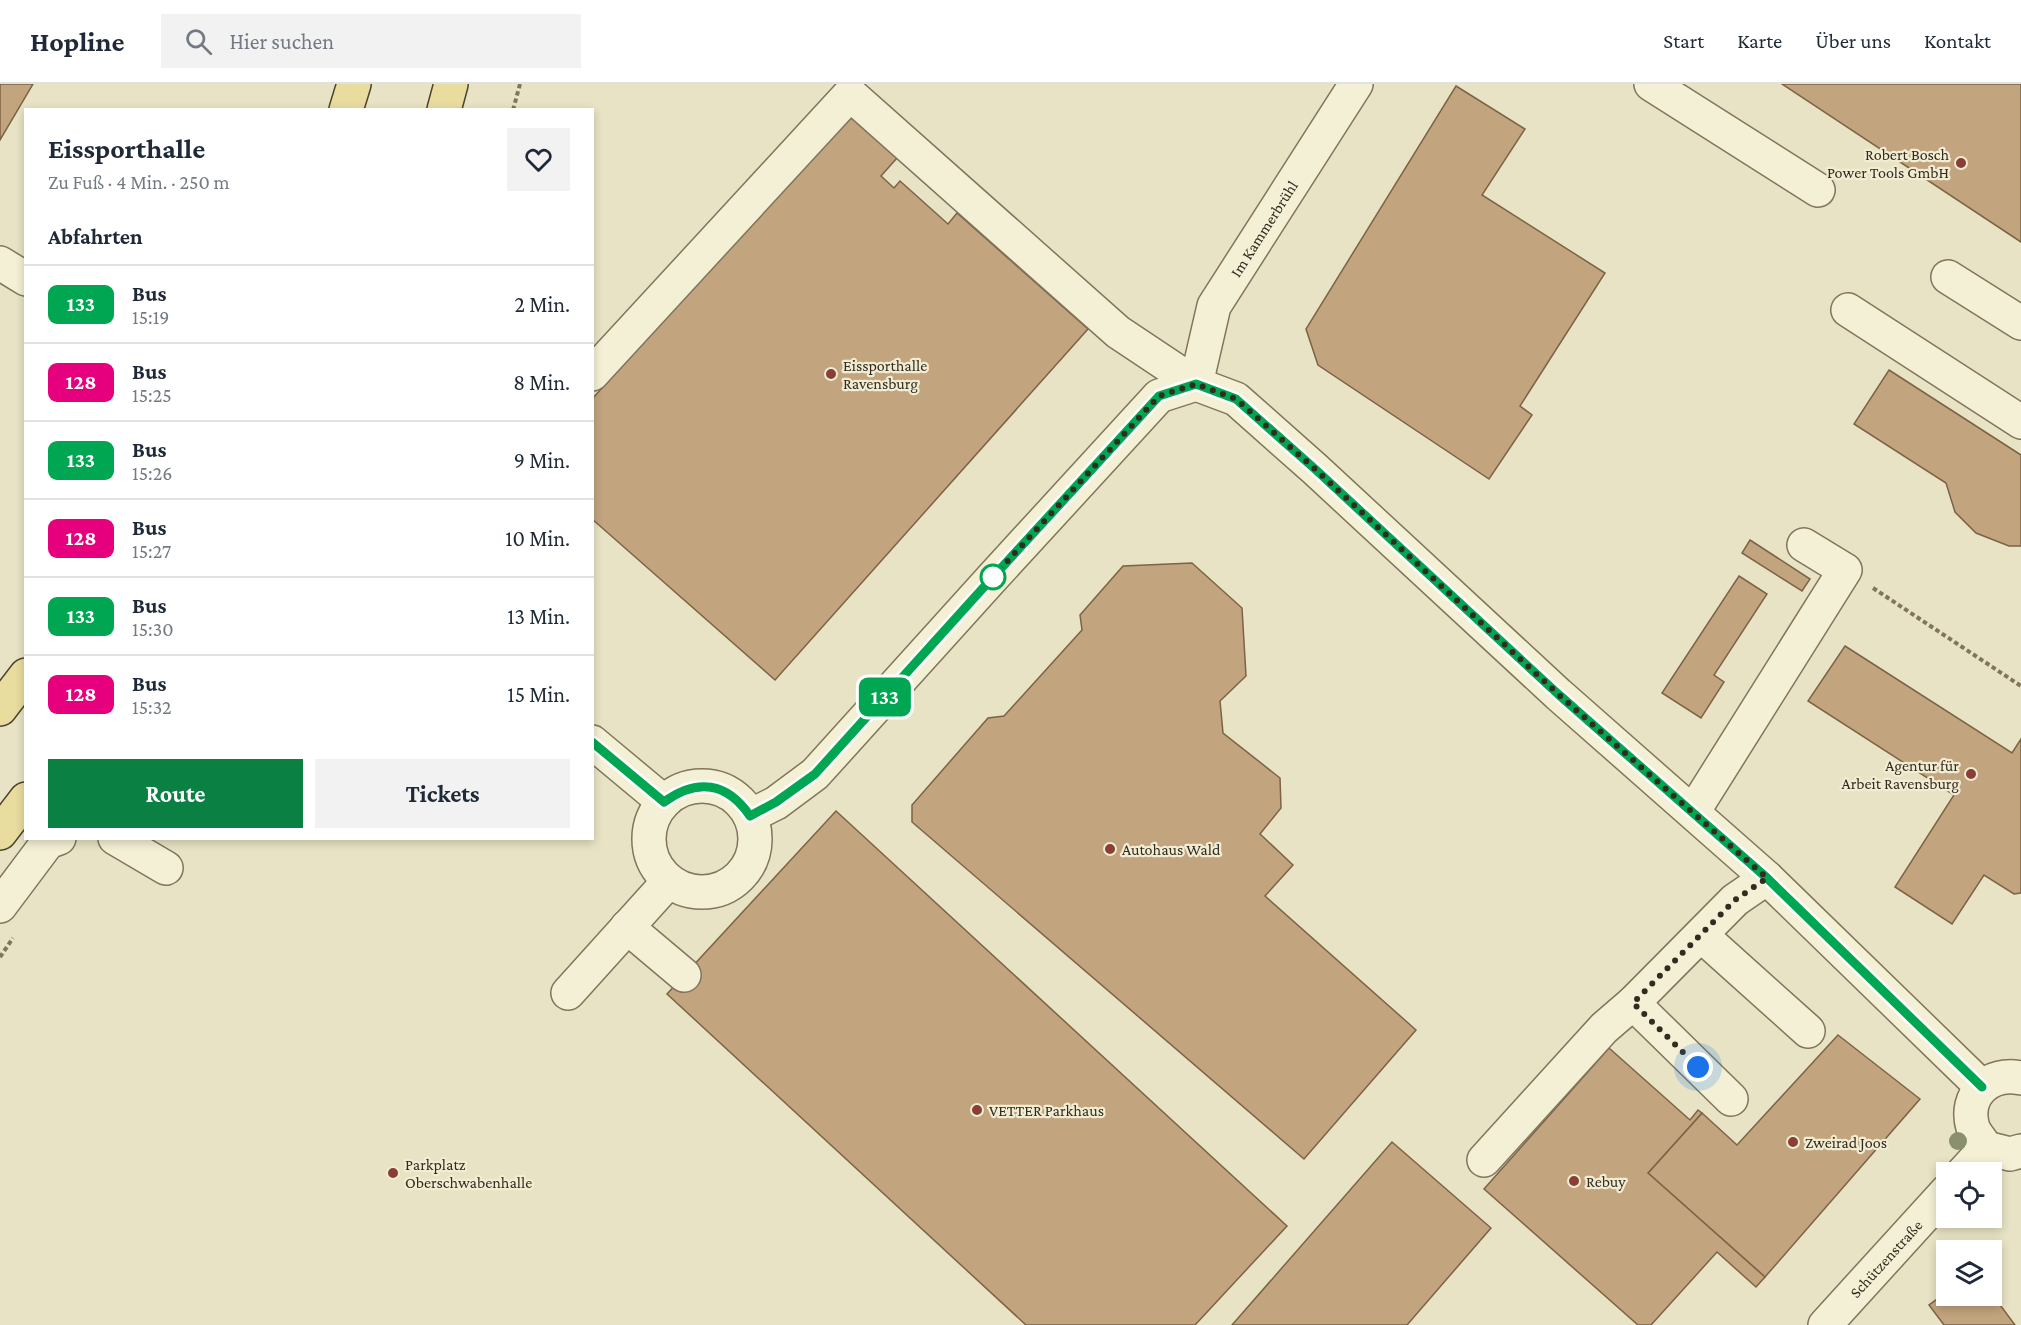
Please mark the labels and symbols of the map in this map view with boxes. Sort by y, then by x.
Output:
place label: Robert Bosch Power Tools GmbH [1827,146,1949,181]
marker: Robert Bosch Power Tools GmbH [1954,156,1968,170]
street label: Im Kammerbrühl [1227,177,1301,280]
place label: Eissporthalle Ravensburg [843,357,927,393]
marker: Eissporthalle Ravensburg [824,367,838,381]
unlabelled marker [980,564,1006,590]
line badge: 133 [850,678,920,716]
place label: Agentur für Arbeit Ravensburg [1842,757,1959,793]
marker: Agentur für Arbeit Ravensburg [1964,767,1978,781]
place label: Autohaus Wald [1122,841,1221,858]
marker: Autohaus Wald [1103,842,1117,856]
your location [1683,1052,1713,1082]
place label: VETTER Parkhaus [989,1102,1104,1119]
marker: VETTER Parkhaus [970,1103,984,1117]
place label: Zweirad Joos [1805,1134,1887,1152]
marker: Zweirad Joos [1786,1135,1800,1149]
place label: Parkplatz Oberschwabenhalle [405,1156,532,1191]
marker: Parkplatz Oberschwabenhalle [386,1166,400,1180]
place label: Rebuy [1586,1173,1626,1191]
marker: Rebuy [1567,1174,1581,1188]
street label: Schützenstraße [1846,1216,1925,1301]

